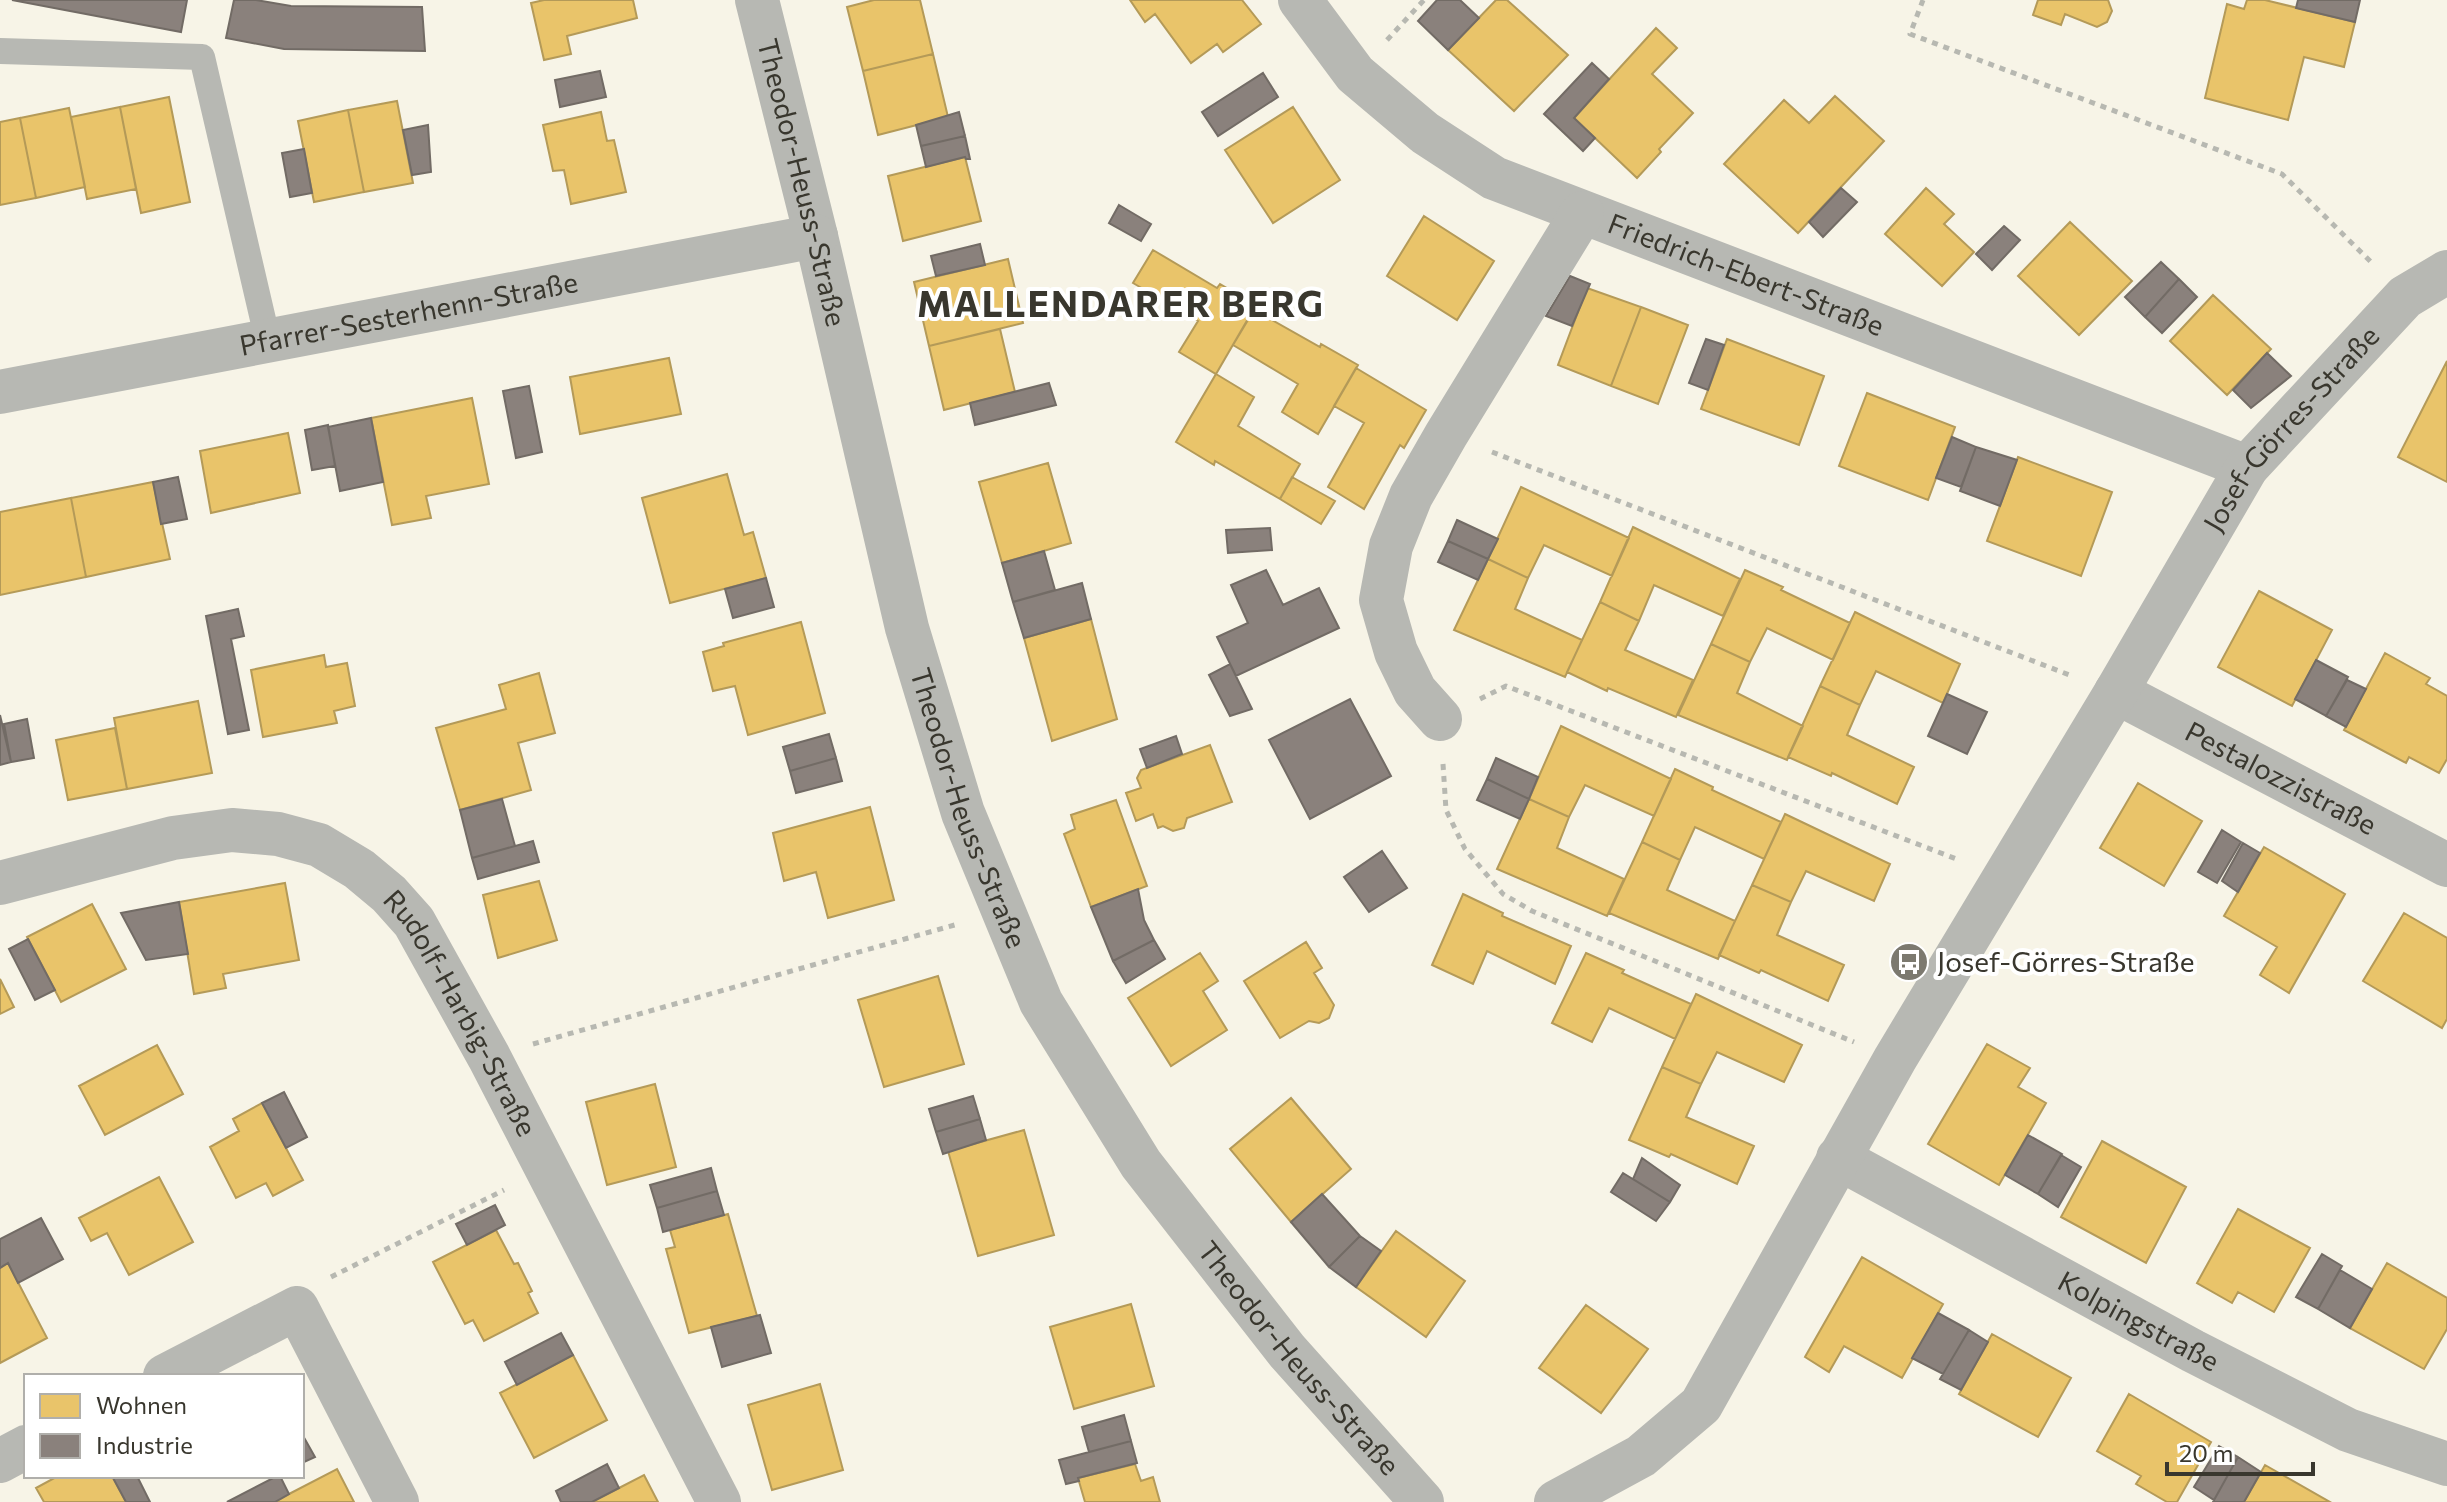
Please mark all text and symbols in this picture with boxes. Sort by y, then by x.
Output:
street label: Theodor-Heuss-Straße [751,35,854,330]
street label: Friedrich-Ebert-Straße [1604,205,1889,342]
street label: Pfarrer-Sesterhenn-Straße [236,264,580,362]
district label: MALLENDARER BERG [917,280,1325,324]
street label: Josef-Görres-Straße [2195,318,2385,537]
street label: Theodor-Heuss-Straße [904,664,1035,953]
street label: Pestalozzistraße [2180,713,2383,841]
street label: Rudolf-Harbig-Straße [377,882,545,1141]
bus stop icon: Josef-Görres-Straße [1888,941,1930,983]
place label: Josef-Görres-Straße [1937,944,2195,978]
street label: Theodor-Heuss-Straße [1192,1234,1407,1481]
street label: Kolpingstraße [2053,1263,2225,1378]
legend [24,1374,304,1478]
text: Wohnen [96,1390,187,1419]
scale bar [2167,1426,2313,1476]
text: Industrie [96,1430,193,1459]
text: 20 m [2179,1438,2233,1467]

